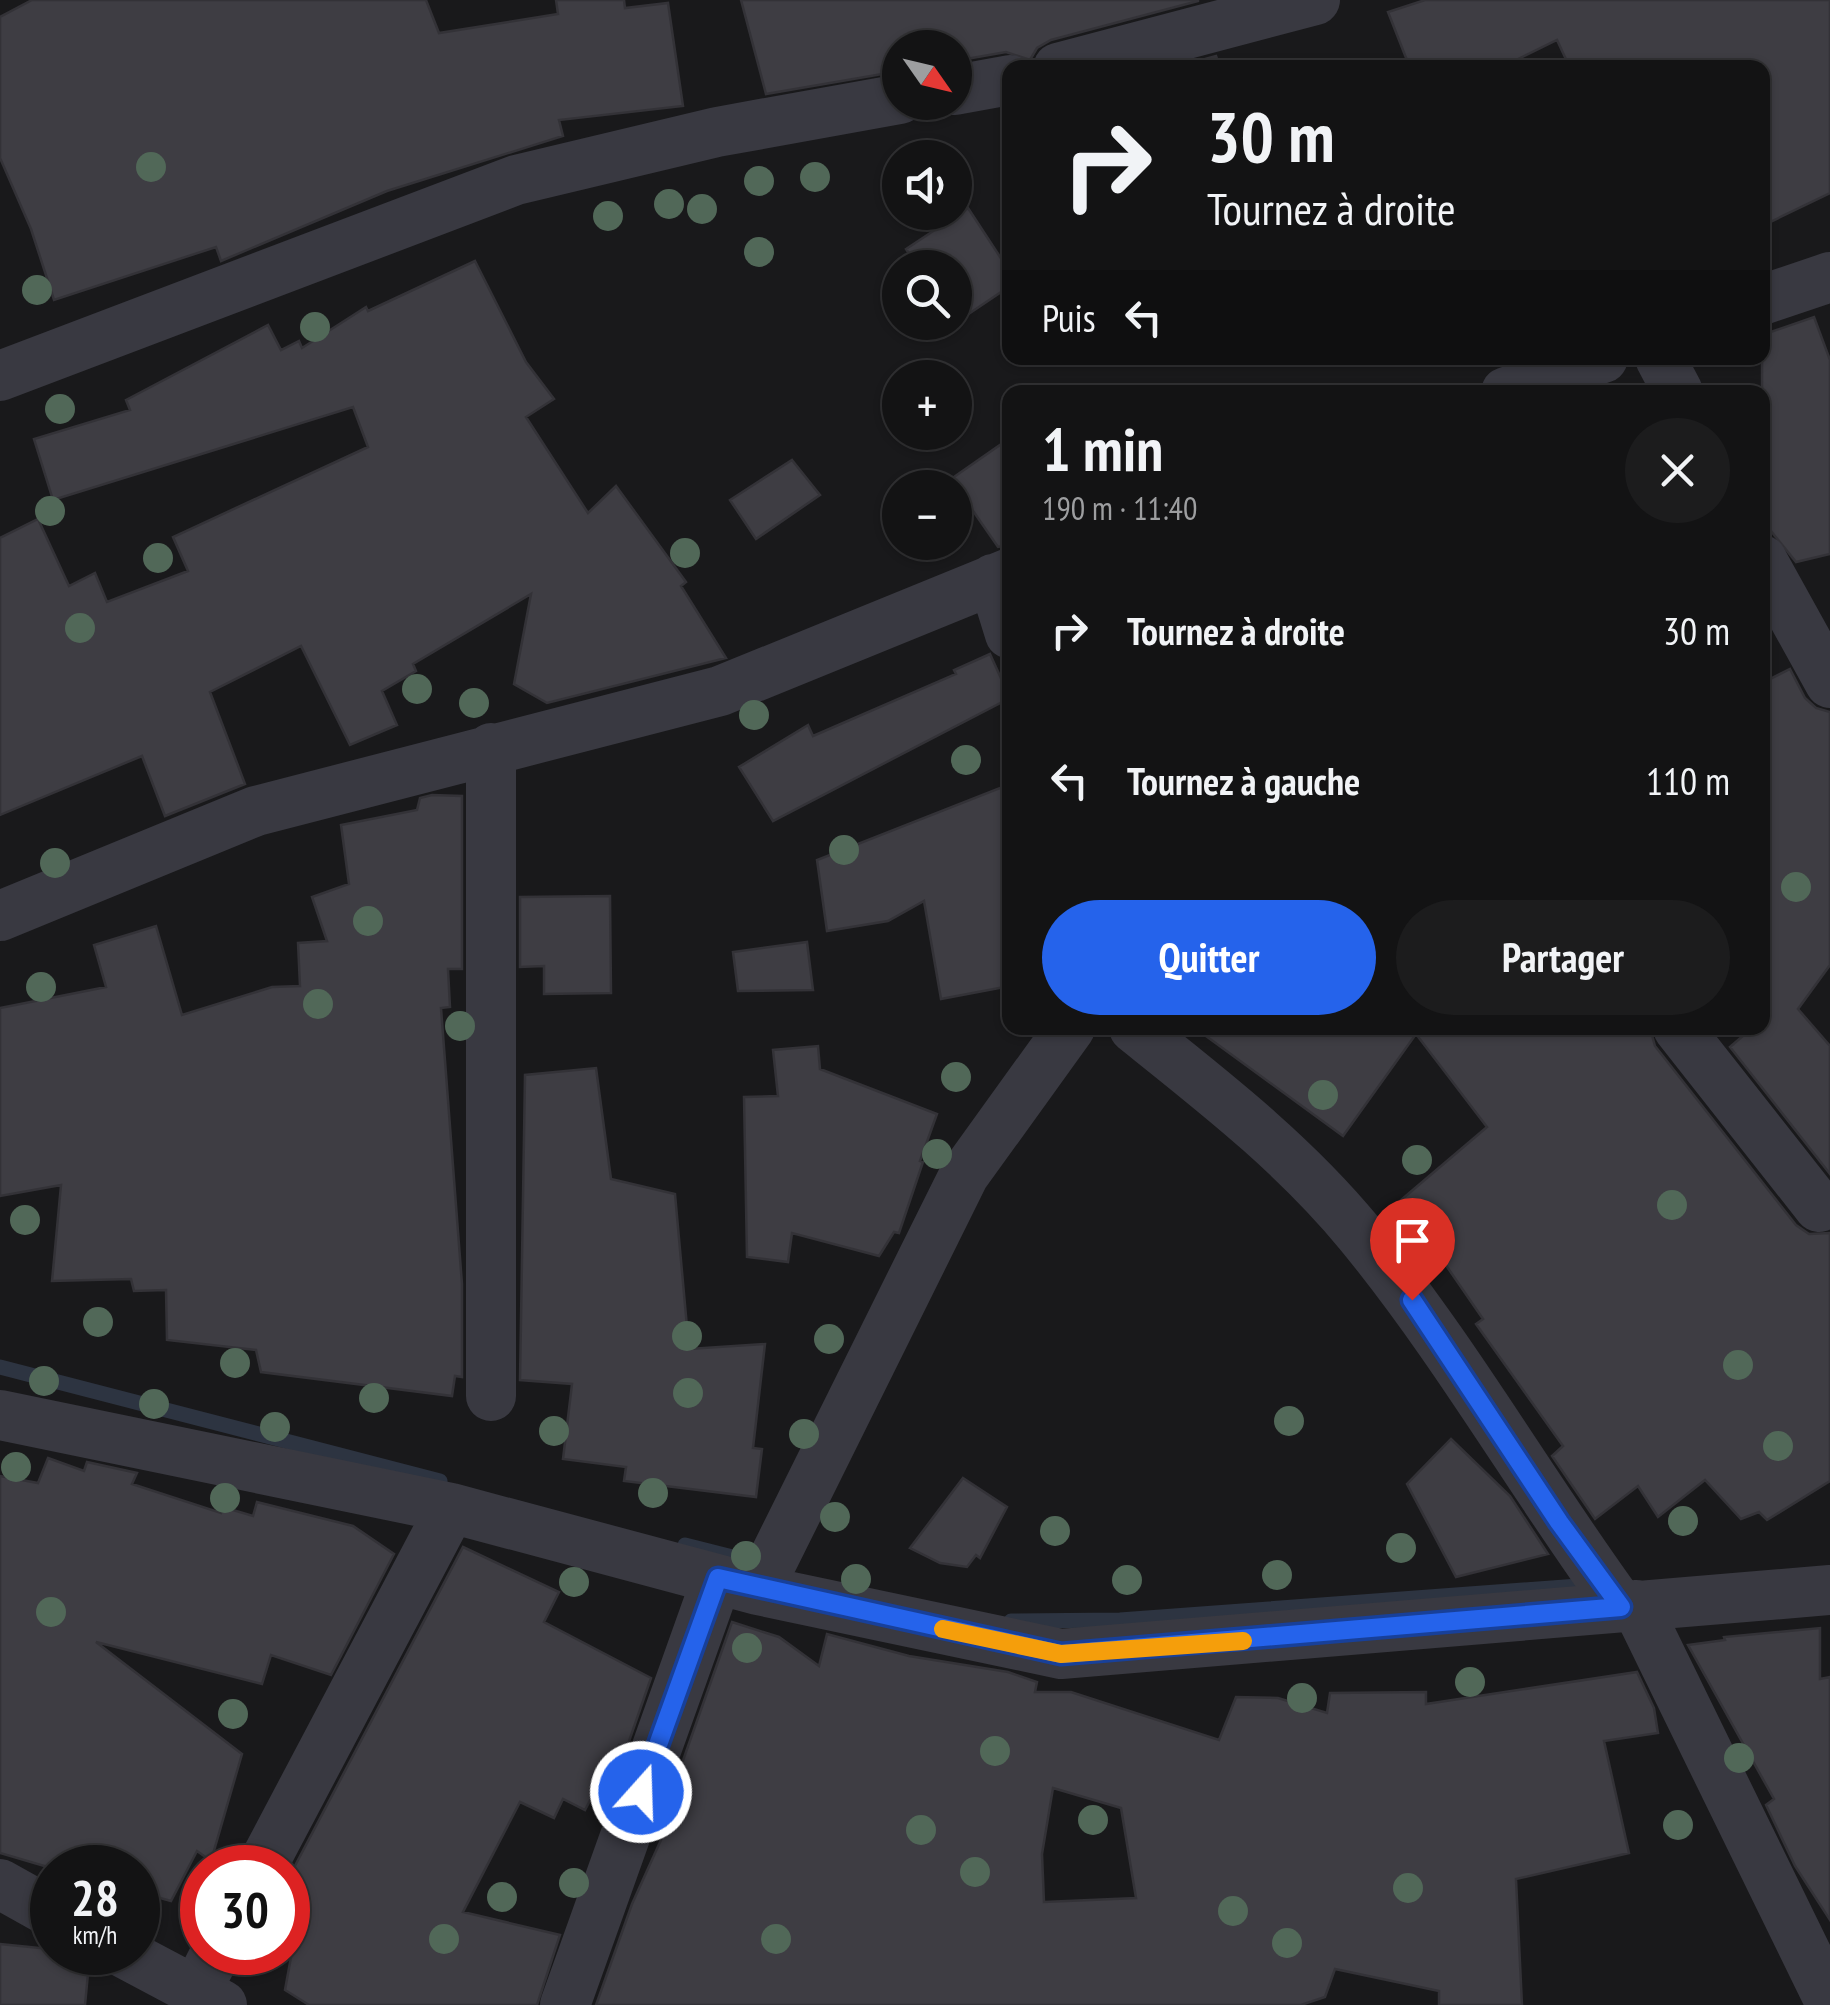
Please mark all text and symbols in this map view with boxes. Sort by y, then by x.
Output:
north arrow [882,30,972,120]
map controls [882,30,972,560]
text: 30 m [1207,91,1335,181]
icon: right [1042,100,1172,230]
button: sound [882,140,972,230]
text: Tournez à droite [1207,179,1456,237]
button: search [882,250,972,340]
icon: left [1116,290,1171,345]
text: Puis [1042,293,1096,342]
button: + [882,360,972,450]
text: 1 min [1042,410,1163,488]
button: close [1625,418,1730,523]
button: − [882,470,972,560]
text: 190 m · 11:40 [1042,487,1197,529]
icon: right [1042,603,1097,658]
text: Tournez à droite [1127,606,1345,655]
text: 30 m [1663,606,1730,655]
icon: left [1042,753,1097,808]
text: Tournez à gauche [1127,756,1360,805]
text: 110 m [1646,756,1730,805]
button: Quitter [1042,900,1376,1015]
button: Partager [1396,900,1730,1015]
pin [1370,1198,1455,1301]
icon: arrive [1385,1213,1440,1268]
position arrow [589,1740,693,1844]
speed limit sign: 30 [180,1845,310,1975]
text: 28 [71,1865,119,1930]
text: km/h [73,1919,117,1951]

